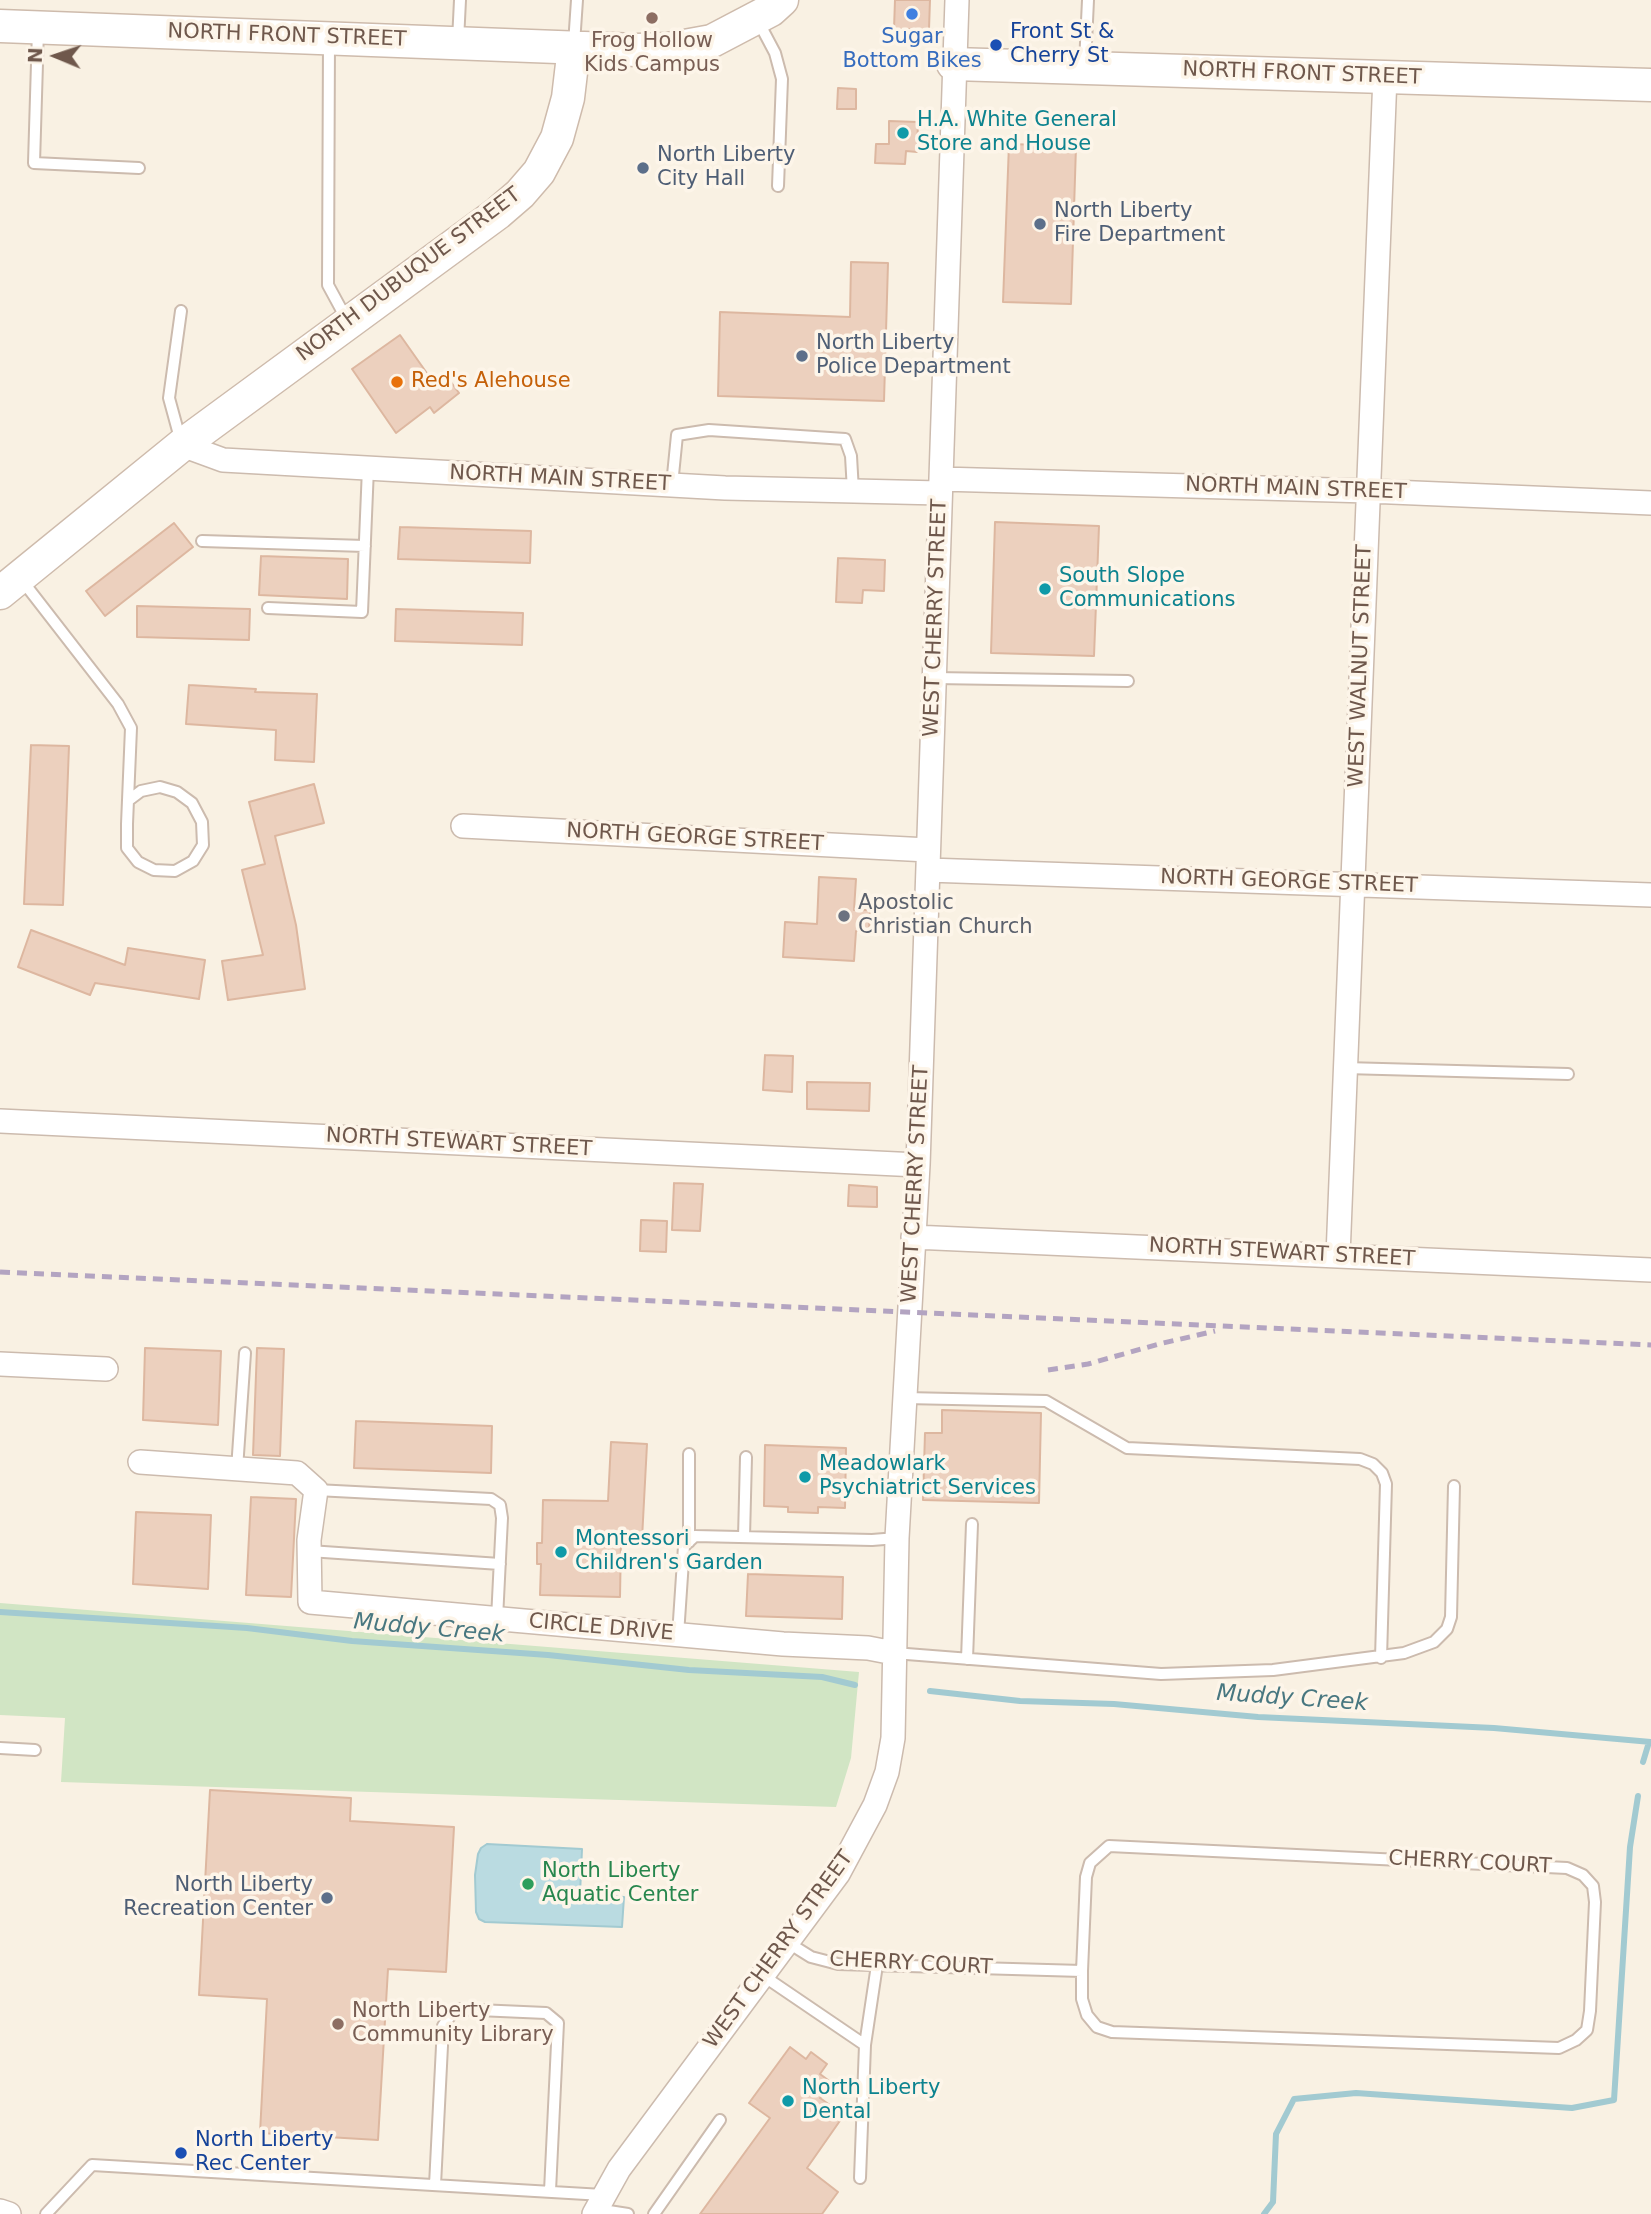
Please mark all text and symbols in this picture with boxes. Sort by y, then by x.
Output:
marker: Sugar Bottom Bikes [904,6,920,22]
marker: Frog Hollow Kids Campus [644,10,660,26]
street label: NORTH FRONT STREET [167,19,407,53]
place label: Front St & Cherry St [1010,20,1114,70]
north arrow [21,21,91,91]
place label: Sugar Bottom Bikes [842,25,982,75]
place label: Frog Hollow Kids Campus [584,29,720,79]
marker: Front St & Cherry St [988,37,1004,53]
text: N [24,47,46,64]
street label: NORTH FRONT STREET [1182,57,1422,91]
place label: H.A. White General Store and House [917,108,1117,158]
marker: H.A. White General Store and House [895,125,911,141]
place label: North Liberty City Hall [657,143,795,193]
marker: North Liberty City Hall [635,160,651,176]
street label: NORTH DUBUQUE STREET [292,183,526,367]
place label: North Liberty Fire Department [1054,199,1225,249]
marker: North Liberty Fire Department [1032,216,1048,232]
place label: North Liberty Police Department [816,331,1011,381]
marker: North Liberty Police Department [794,348,810,364]
place label: Red's Alehouse [411,369,571,395]
marker: Red's Alehouse [389,374,405,390]
street label: NORTH MAIN STREET [449,461,671,497]
street label: NORTH MAIN STREET [1185,473,1407,505]
street label: WEST CHERRY STREET [919,499,953,737]
street label: WEST WALNUT STREET [1344,544,1378,788]
place label: South Slope Communications [1059,564,1235,614]
marker: South Slope Communications [1037,581,1053,597]
street label: NORTH GEORGE STREET [566,819,824,857]
street label: NORTH GEORGE STREET [1160,865,1418,899]
place label: Apostolic Christian Church [858,891,1033,941]
marker: Apostolic Christian Church [836,908,852,924]
street label: WEST CHERRY STREET [897,1064,935,1304]
street label: NORTH STEWART STREET [325,1123,593,1163]
street label: NORTH STEWART STREET [1148,1233,1416,1273]
place label: Meadowlark Psychiatrict Services [819,1452,1036,1502]
marker: Meadowlark Psychiatrict Services [797,1469,813,1485]
place label: Montessori Children's Garden [575,1527,763,1577]
marker: Montessori Children's Garden [553,1544,569,1560]
water label: Muddy Creek [352,1609,506,1649]
street label: CIRCLE DRIVE [528,1609,674,1647]
water label: Muddy Creek [1215,1680,1369,1718]
street label: WEST CHERRY STREET [699,1846,859,2054]
street label: CHERRY COURT [1388,1846,1552,1880]
place label: North Liberty Aquatic Center [542,1859,698,1909]
place label: North Liberty Recreation Center [123,1873,313,1923]
marker: North Liberty Aquatic Center [520,1876,536,1892]
marker: North Liberty Recreation Center [319,1890,335,1906]
street label: CHERRY COURT [829,1947,993,1981]
place label: North Liberty Community Library [352,1999,554,2049]
marker: North Liberty Community Library [330,2016,346,2032]
place label: North Liberty Dental [802,2076,940,2126]
marker: North Liberty Dental [780,2093,796,2109]
place label: North Liberty Rec Center [195,2128,333,2178]
marker: North Liberty Rec Center [173,2145,189,2161]

